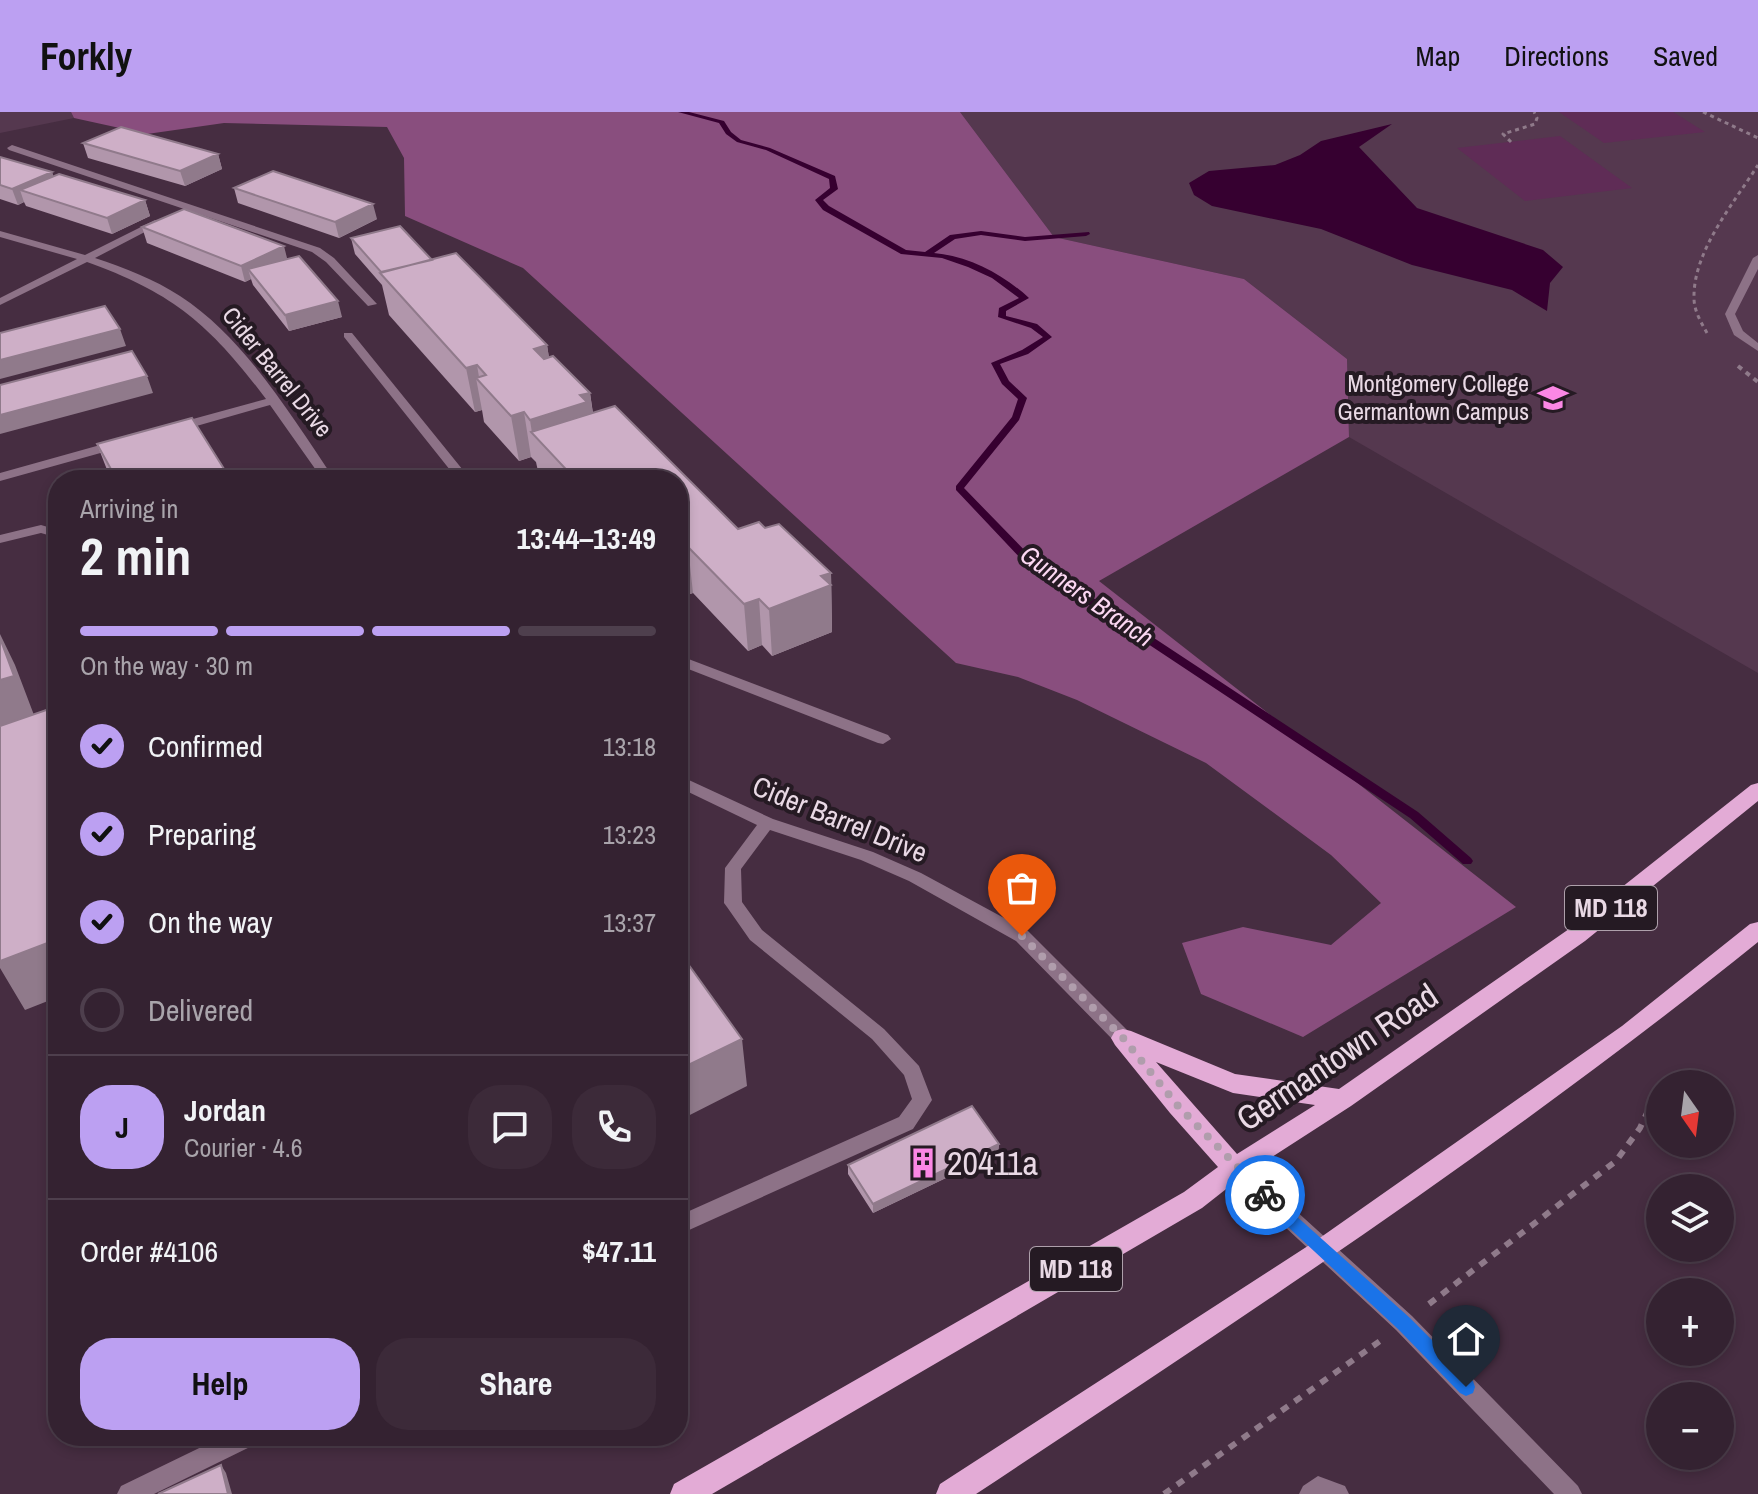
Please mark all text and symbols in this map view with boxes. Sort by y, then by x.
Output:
text: Forkly [40,31,132,82]
text: Map [1416,37,1460,75]
text: Directions [1504,37,1609,75]
text: Saved [1653,37,1718,75]
street label: Cider Barrel Drive [215,300,340,443]
place label: Montgomery College Germantown Campus [1338,367,1529,427]
school or university icon: Montgomery College Germantown Campus [1536,381,1570,415]
text: Arriving in [80,491,178,526]
text: 13:44–13:49 [517,518,656,558]
text: 2 min [80,521,191,591]
water label: Gunners Branch [1014,537,1161,654]
text: On the way · 30 m [80,648,253,683]
icon: check [80,724,124,768]
text: Confirmed [148,726,263,766]
text: 13:18 [603,729,656,764]
street label: Cider Barrel Drive [747,767,933,871]
icon: check [80,812,124,856]
text: Preparing [148,814,256,854]
text: 13:23 [603,817,656,852]
pin [988,854,1056,936]
icon: bag [1000,866,1044,910]
road number: MD 118 [1565,886,1657,930]
icon: check [80,900,124,944]
text: On the way [148,902,272,942]
text: 13:37 [603,905,656,940]
street label: Germantown Road [1227,973,1447,1141]
text: Delivered [148,990,253,1030]
north arrow [1646,1070,1734,1158]
map controls [1646,1070,1734,1470]
button: chat [468,1085,552,1169]
button: phone [572,1085,656,1169]
text: Jordan [184,1090,266,1130]
text: J [115,1107,129,1147]
text: Courier · 4.6 [184,1130,303,1165]
place label: 20411a [947,1140,1038,1186]
building icon: 20411a [906,1146,940,1180]
courier [1225,1155,1305,1235]
icon: bike [1243,1173,1287,1217]
button: layers [1646,1174,1734,1262]
text: Order #4106 [80,1231,218,1271]
text: $47.11 [582,1231,656,1271]
road number: MD 118 [1030,1247,1122,1291]
button: + [1646,1278,1734,1366]
pin [1432,1305,1500,1387]
icon: home [1444,1317,1488,1361]
button: Help [80,1338,360,1430]
button: Share [376,1338,656,1430]
button: − [1646,1382,1734,1470]

